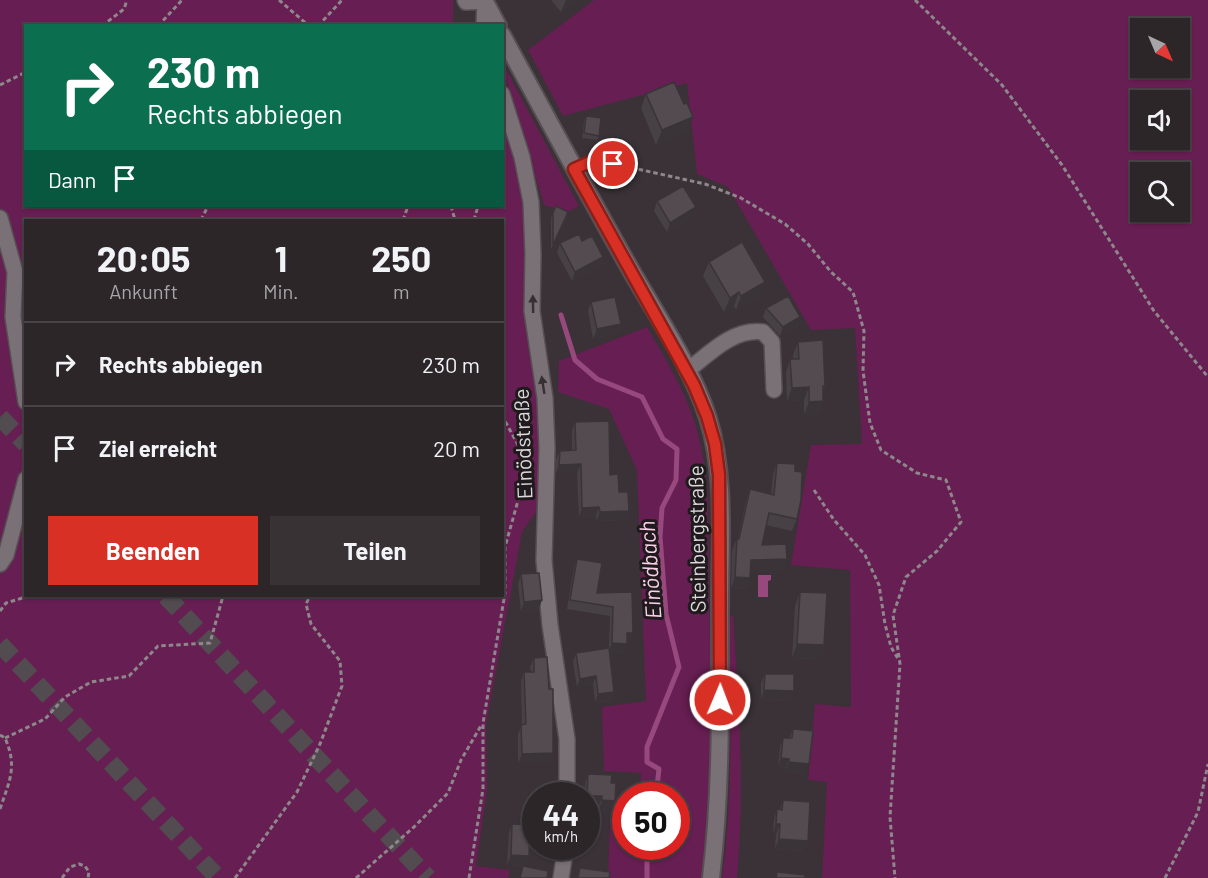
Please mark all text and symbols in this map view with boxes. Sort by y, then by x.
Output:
north arrow [1130,18,1190,78]
map controls [1130,18,1190,222]
text: 230 m [147,46,260,96]
icon: right [48,48,126,126]
button: sound [1130,90,1190,150]
text: Rechts abbiegen [147,97,343,129]
pin [587,138,638,189]
icon: arrive [596,147,629,180]
icon: arrive [108,162,141,195]
button: search [1130,162,1190,222]
text: Dann [48,166,96,192]
text: 20:05 [97,236,190,279]
text: 1 [274,236,287,279]
text: 250 [371,236,431,279]
text: Ankunft [109,279,178,303]
text: Min. [263,279,298,303]
text: m [393,279,409,303]
one-way arrow [528,295,538,314]
icon: right [48,348,81,381]
text: Rechts abbiegen [99,351,262,377]
text: 230 m [422,351,480,377]
one-way arrow [538,376,547,395]
street label: Einödstraße [508,388,536,500]
icon: arrive [48,432,81,465]
text: Ziel erreicht [99,435,217,461]
text: 20 m [433,435,480,461]
street label: Steinbergstraße [682,465,710,613]
button: Beenden [48,516,258,585]
button: Teilen [270,516,480,585]
water label: Einödbach [633,520,665,620]
position arrow [688,668,752,732]
speed limit sign: 50 [612,782,690,860]
text: 44 [543,796,579,832]
text: km/h [544,827,578,845]

